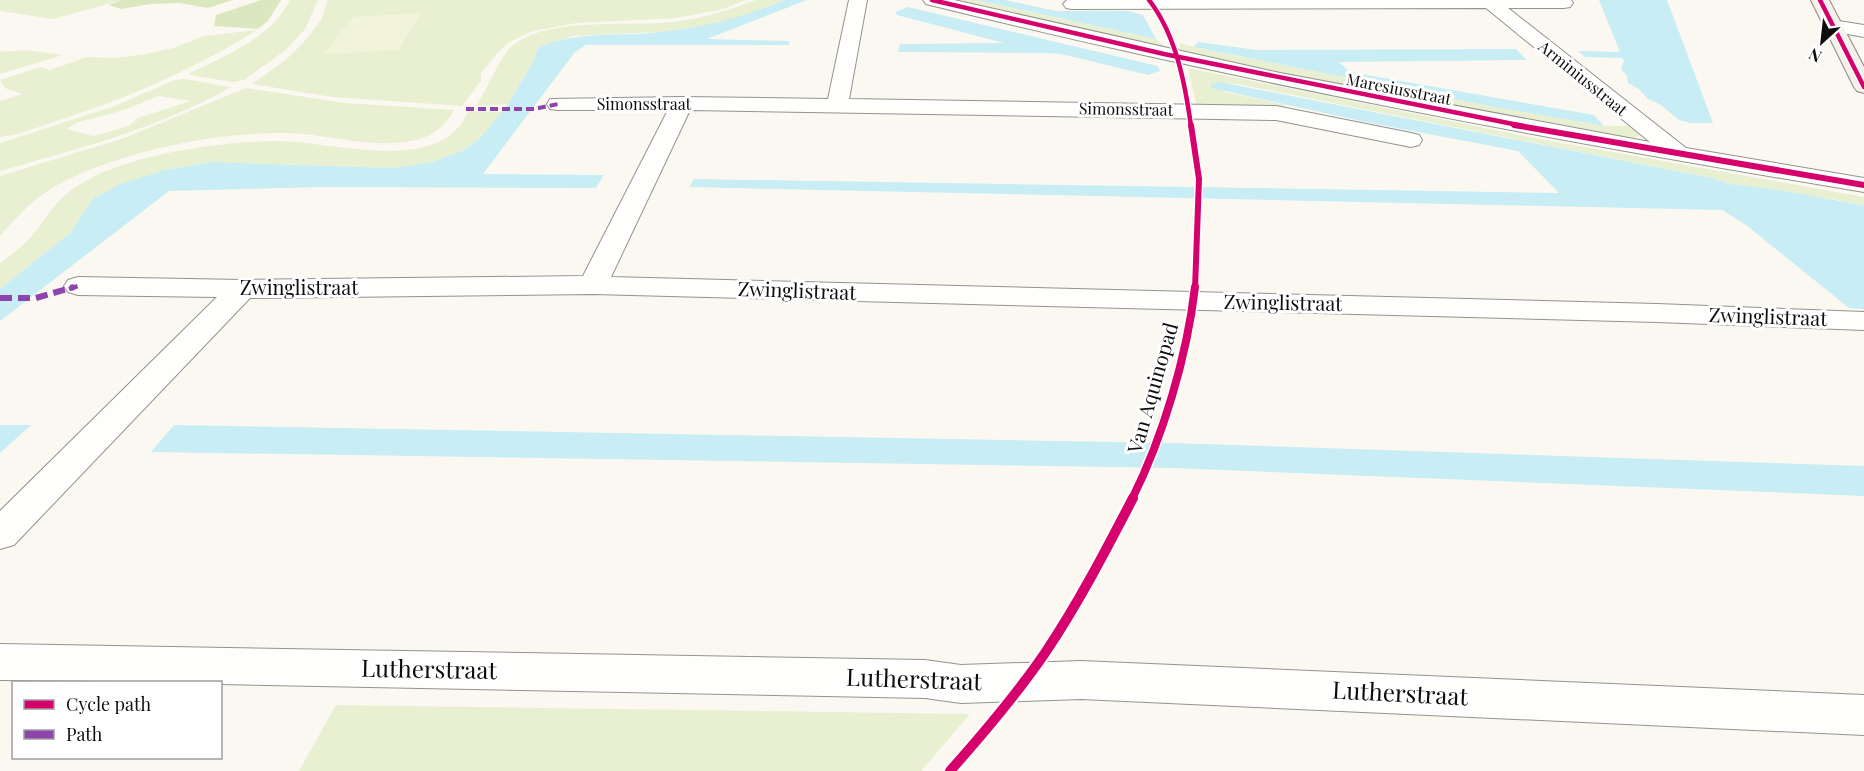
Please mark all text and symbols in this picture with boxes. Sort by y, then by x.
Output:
north arrow [1792,12,1852,72]
street label: Arminiusstraat [1534,35,1632,120]
text: N [1805,44,1825,68]
street label: Maresiusstraat [1345,68,1454,109]
street label: Simonsstraat [597,93,692,114]
street label: Simonsstraat [1079,97,1174,120]
street label: Zwinglistraat [240,273,359,300]
street label: Zwinglistraat [737,274,858,305]
street label: Zwinglistraat [1223,287,1343,316]
street label: Zwinglistraat [1708,300,1829,331]
street label: Van Aquinopad [1120,319,1183,457]
street label: Lutherstraat [361,651,498,685]
street label: Lutherstraat [846,660,983,696]
street label: Lutherstraat [1331,672,1469,712]
legend [12,681,222,759]
text: Cycle path [66,692,151,716]
text: Path [66,722,103,746]

